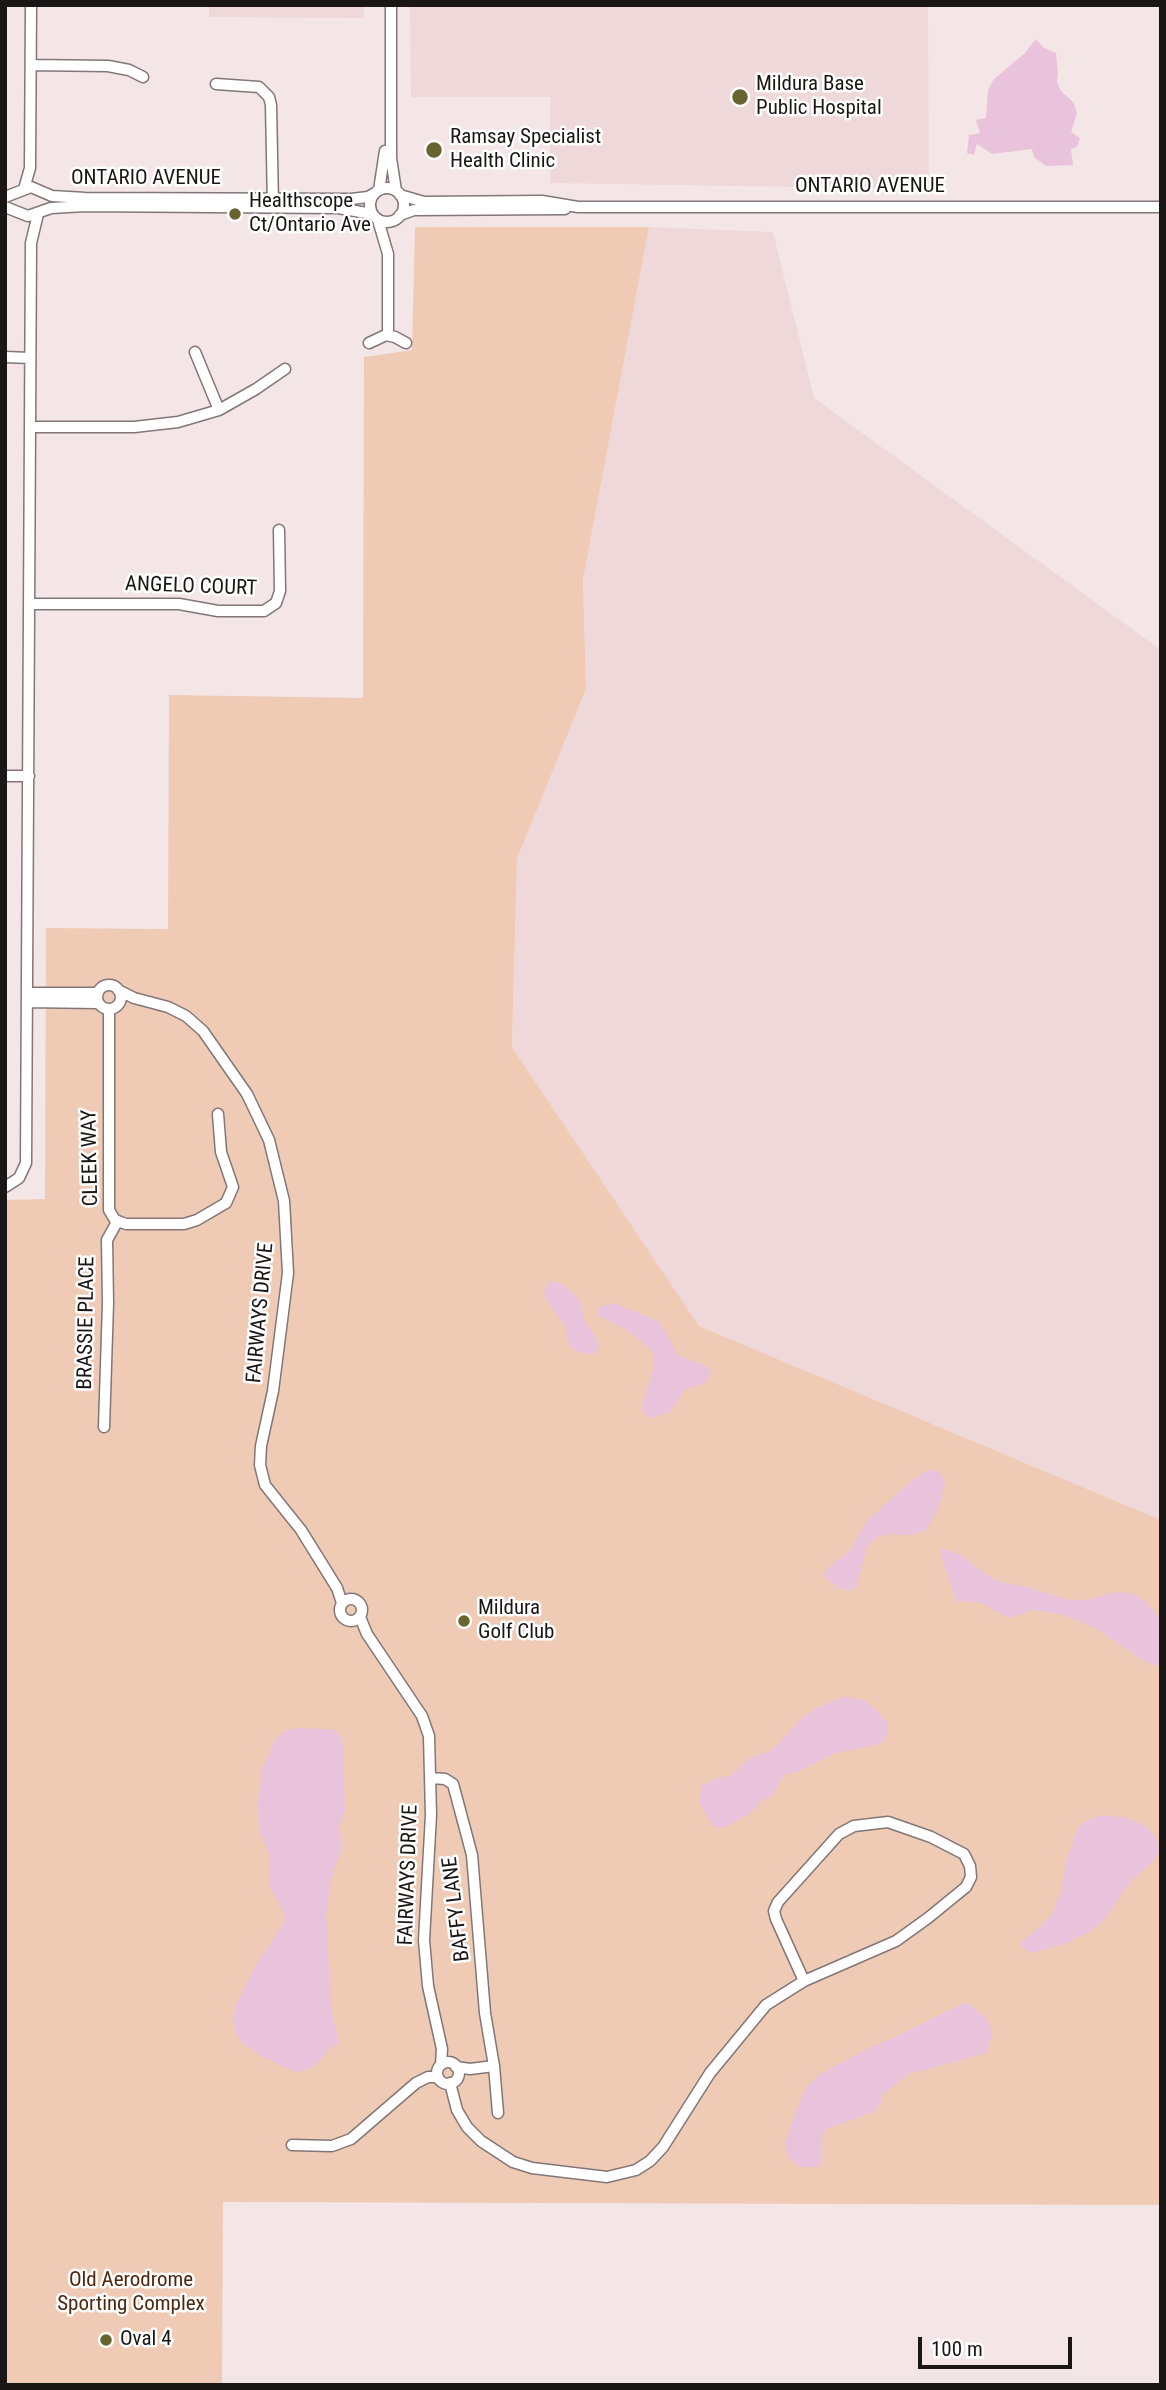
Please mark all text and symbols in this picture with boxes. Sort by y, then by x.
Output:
place label: Mildura Base Public Hospital [756,72,882,122]
marker: Mildura Base Public Hospital [730,87,750,107]
place label: Ramsay Specialist Health Clinic [450,125,601,175]
marker: Ramsay Specialist Health Clinic [424,140,444,160]
street label: ONTARIO AVENUE [71,166,221,192]
street label: ONTARIO AVENUE [795,174,945,200]
place label: Healthscope Ct/Ontario Ave [249,189,371,239]
marker: Healthscope Ct/Ontario Ave [227,206,243,222]
street label: ANGELO COURT [124,572,258,602]
street label: CLEEK WAY [78,1109,104,1207]
street label: FAIRWAYS DRIVE [242,1242,280,1384]
street label: BRASSIE PLACE [73,1256,101,1390]
place label: Mildura Golf Club [478,1596,554,1646]
marker: Mildura Golf Club [456,1613,472,1629]
street label: FAIRWAYS DRIVE [394,1804,424,1946]
street label: BAFFY LANE [438,1855,476,1963]
park label: Old Aerodrome Sporting Complex [57,2268,205,2318]
scale bar [921,2324,1075,2368]
place label: Oval 4 [120,2327,172,2353]
marker: Oval 4 [98,2332,114,2348]
text: 100 m [931,2337,983,2361]

